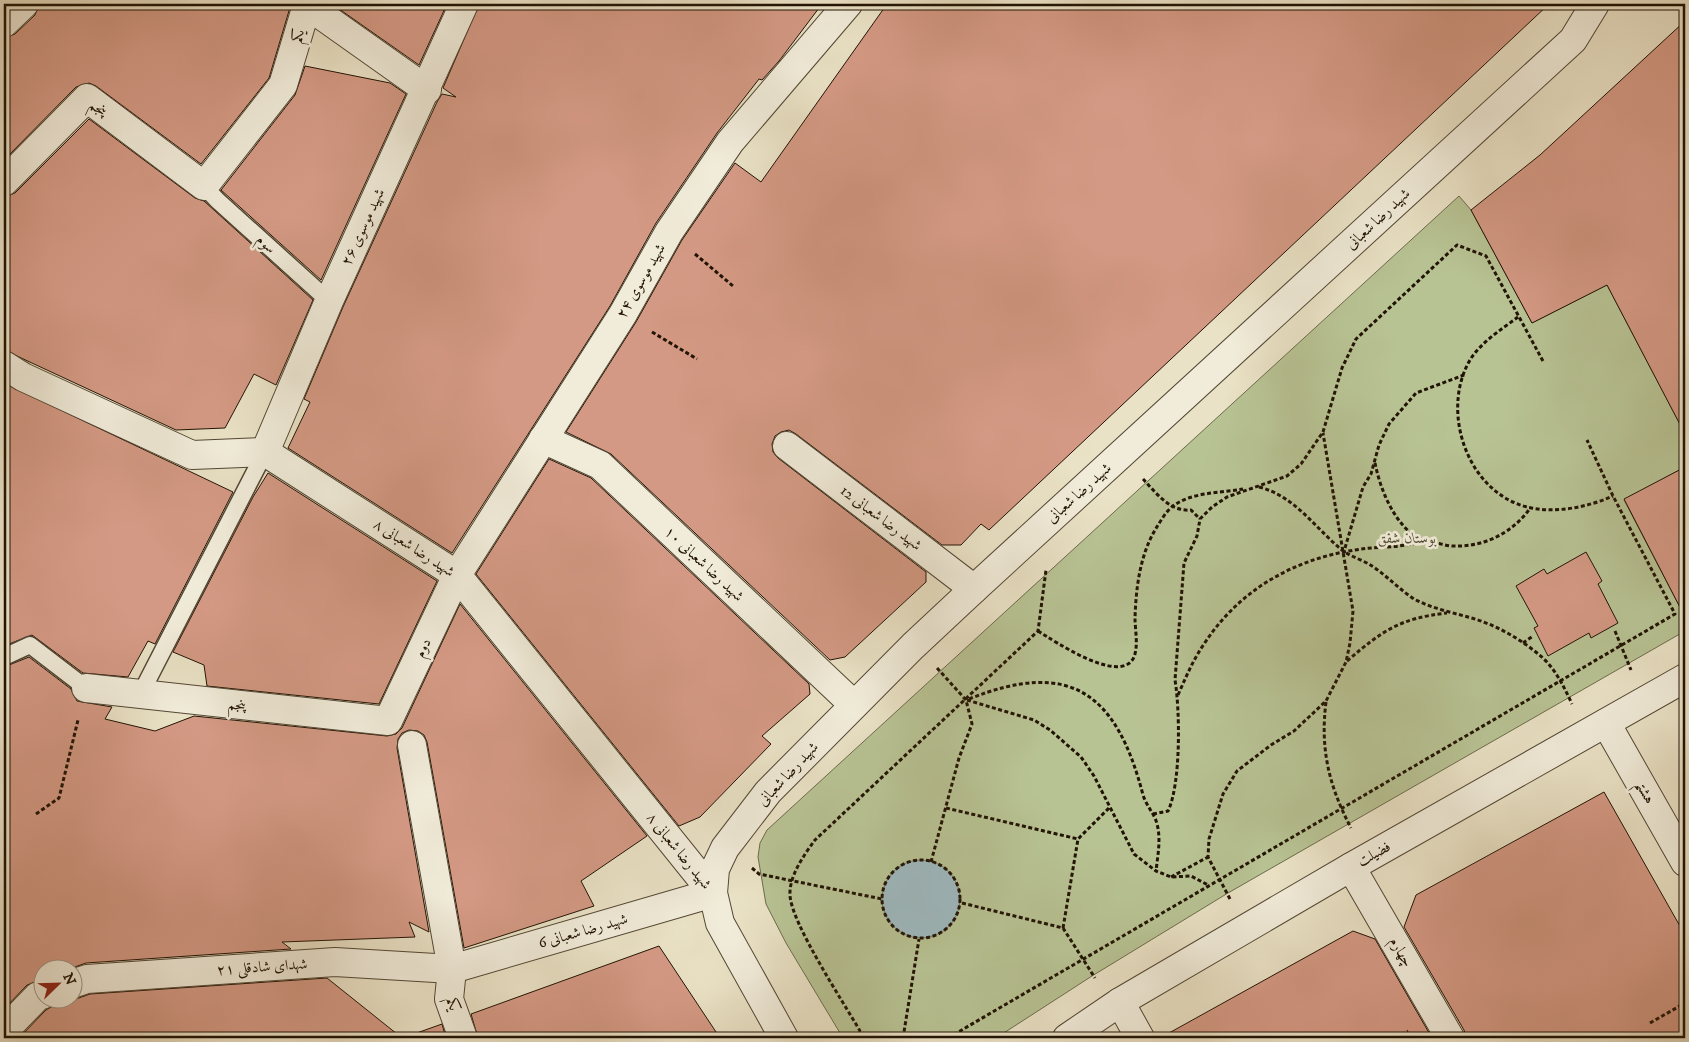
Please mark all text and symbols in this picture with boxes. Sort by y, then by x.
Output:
street label: یکم [287,26,313,46]
street label: پنجم [83,95,112,125]
street label: شهید رضا شعبانی [1342,184,1414,254]
street label: شهید موسوی ۲۶ [337,185,389,269]
street label: سوم [250,230,280,260]
street label: شهید موسوی ۲۴ [612,240,670,322]
street label: شهید رضا شعبانی [1042,459,1116,527]
street label: شهید رضا شعبانی 12 [836,481,926,555]
street label: شهید رضا شعبانی ۸ [370,515,458,581]
street label: شهید رضا شعبانی ۱۰ [660,522,748,606]
park label: بوستان شفق [1378,529,1437,548]
street label: دوم [410,635,438,662]
street label: پنجم [227,695,249,720]
street label: شهید رضا شعبانی [753,738,823,810]
street label: هشتم [1627,777,1659,810]
street label: شهید رضا شعبانی ۸ [642,809,716,893]
street label: فضیلت [1354,837,1394,871]
street label: شهید رضا شعبانی 6 [536,909,630,953]
street label: چهارم [1382,933,1417,972]
street label: شهدای شادقلی ۲۱ [216,954,308,981]
north arrow [32,960,82,1010]
text: N [59,971,80,989]
street label: یکم [438,996,464,1014]

